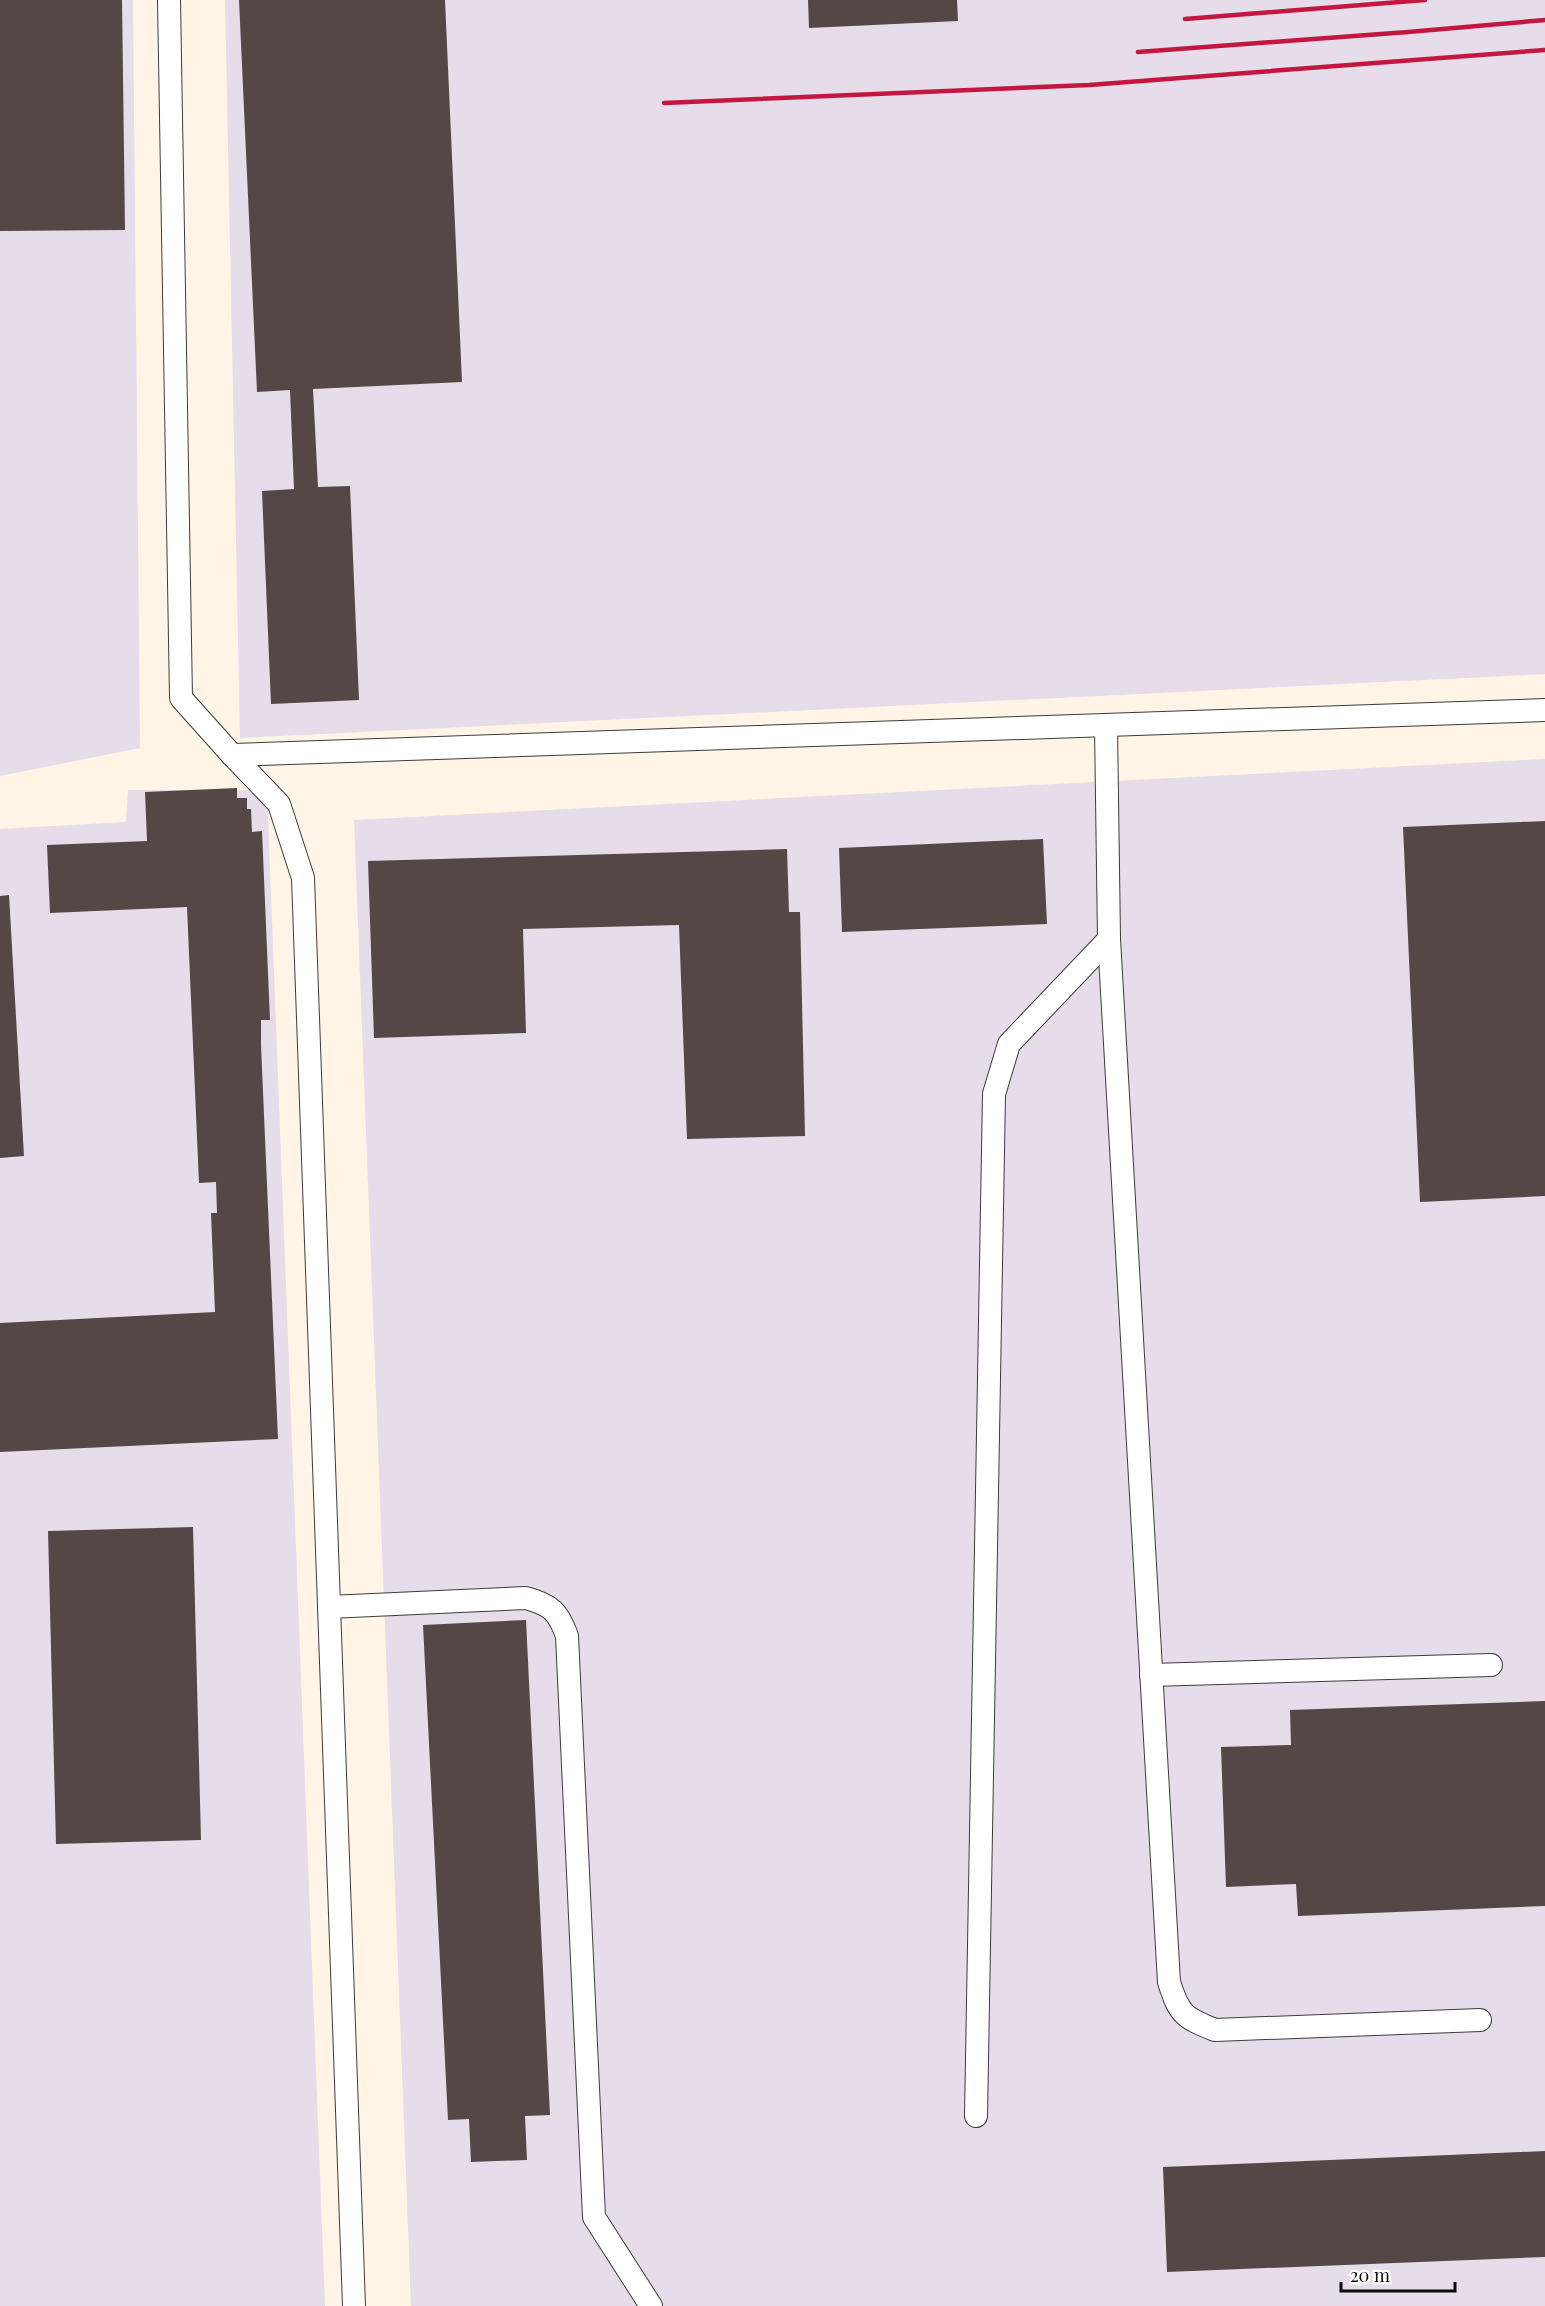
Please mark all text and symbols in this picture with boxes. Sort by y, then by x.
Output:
scale bar [1341,2255,1455,2293]
text: 20 m [1350,2263,1390,2287]

